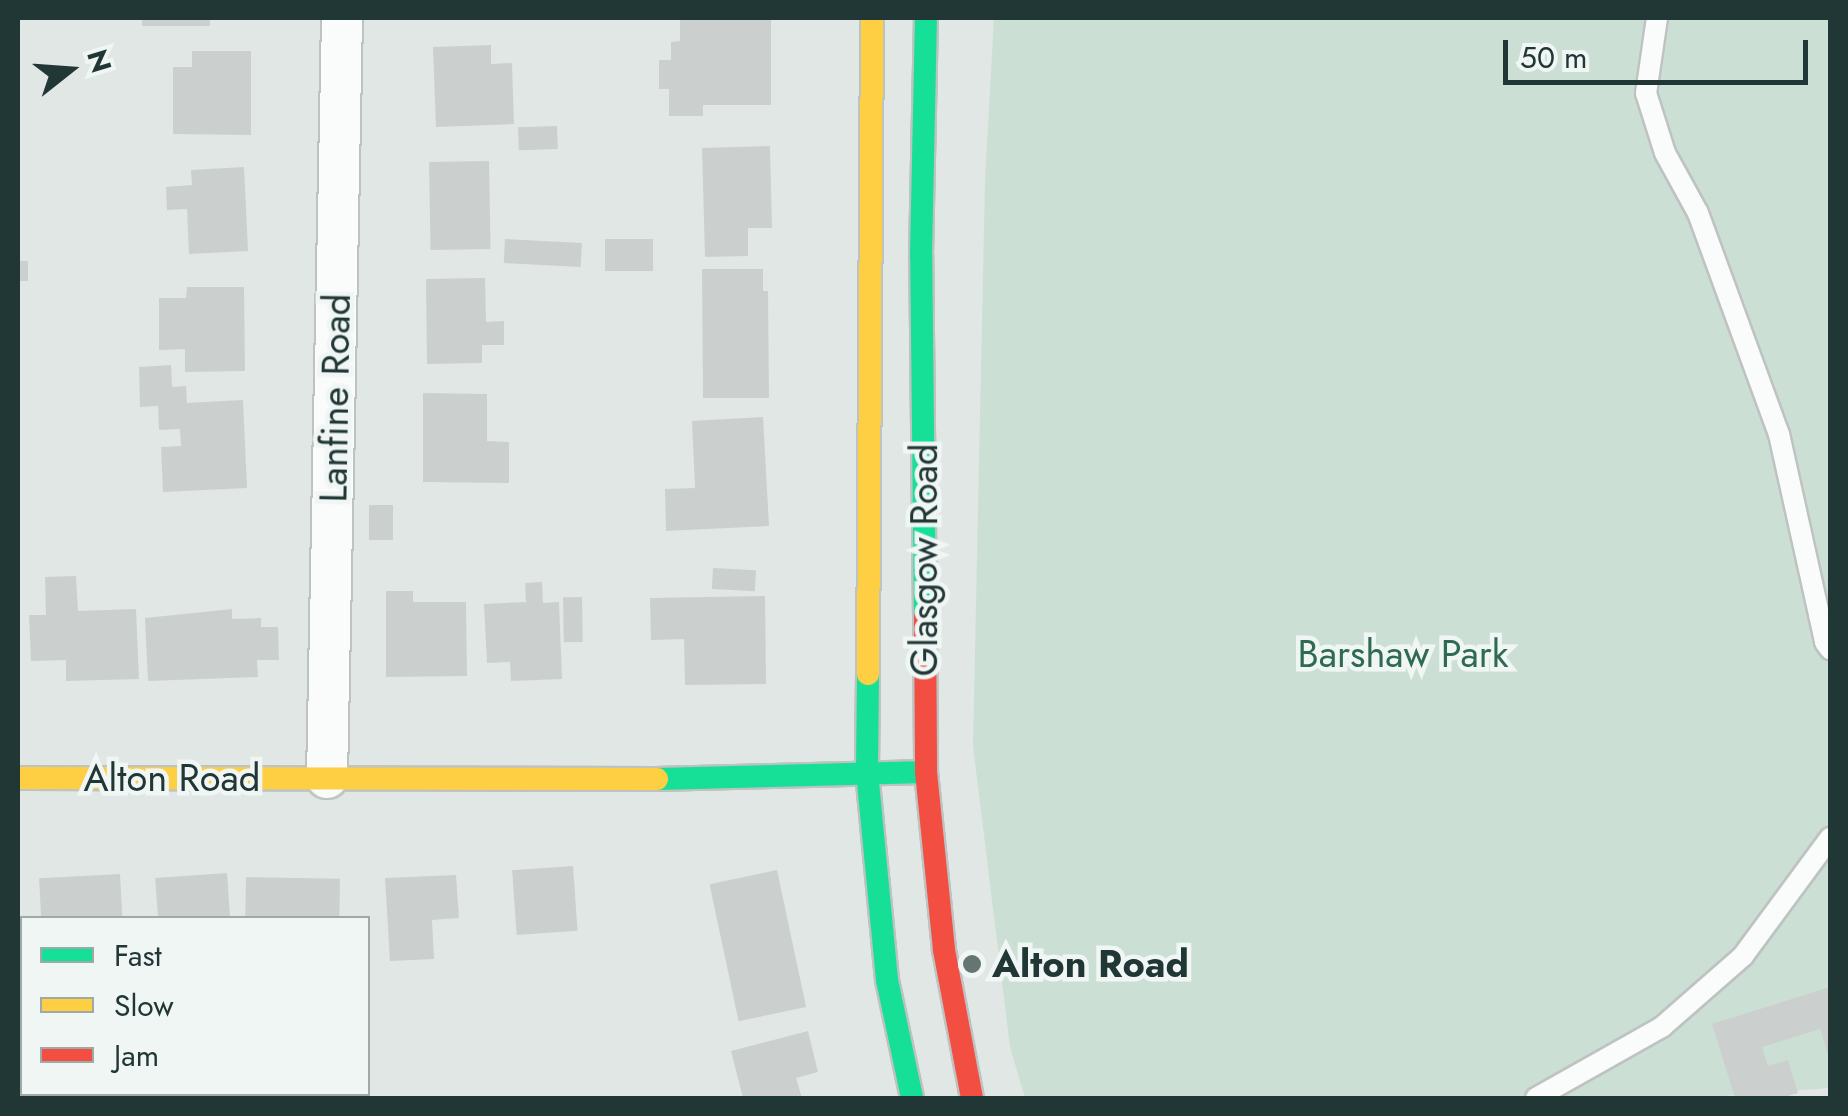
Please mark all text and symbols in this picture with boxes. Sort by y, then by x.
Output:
north arrow [20,20,120,120]
scale bar [1508,20,1813,82]
text: 50 m [1520,36,1587,79]
text: N [76,44,122,78]
street label: Lanfine Road [310,293,360,503]
street label: Glasgow Road [901,444,947,676]
park label: Barshaw Park [1298,631,1508,677]
street label: Alton Road [83,755,261,801]
legend [20,916,370,1096]
text: Fast [114,934,162,977]
place label: Alton Road [992,941,1189,987]
marker: Alton Road [961,953,983,975]
text: Slow [114,984,174,1027]
text: Jam [114,1034,159,1077]

